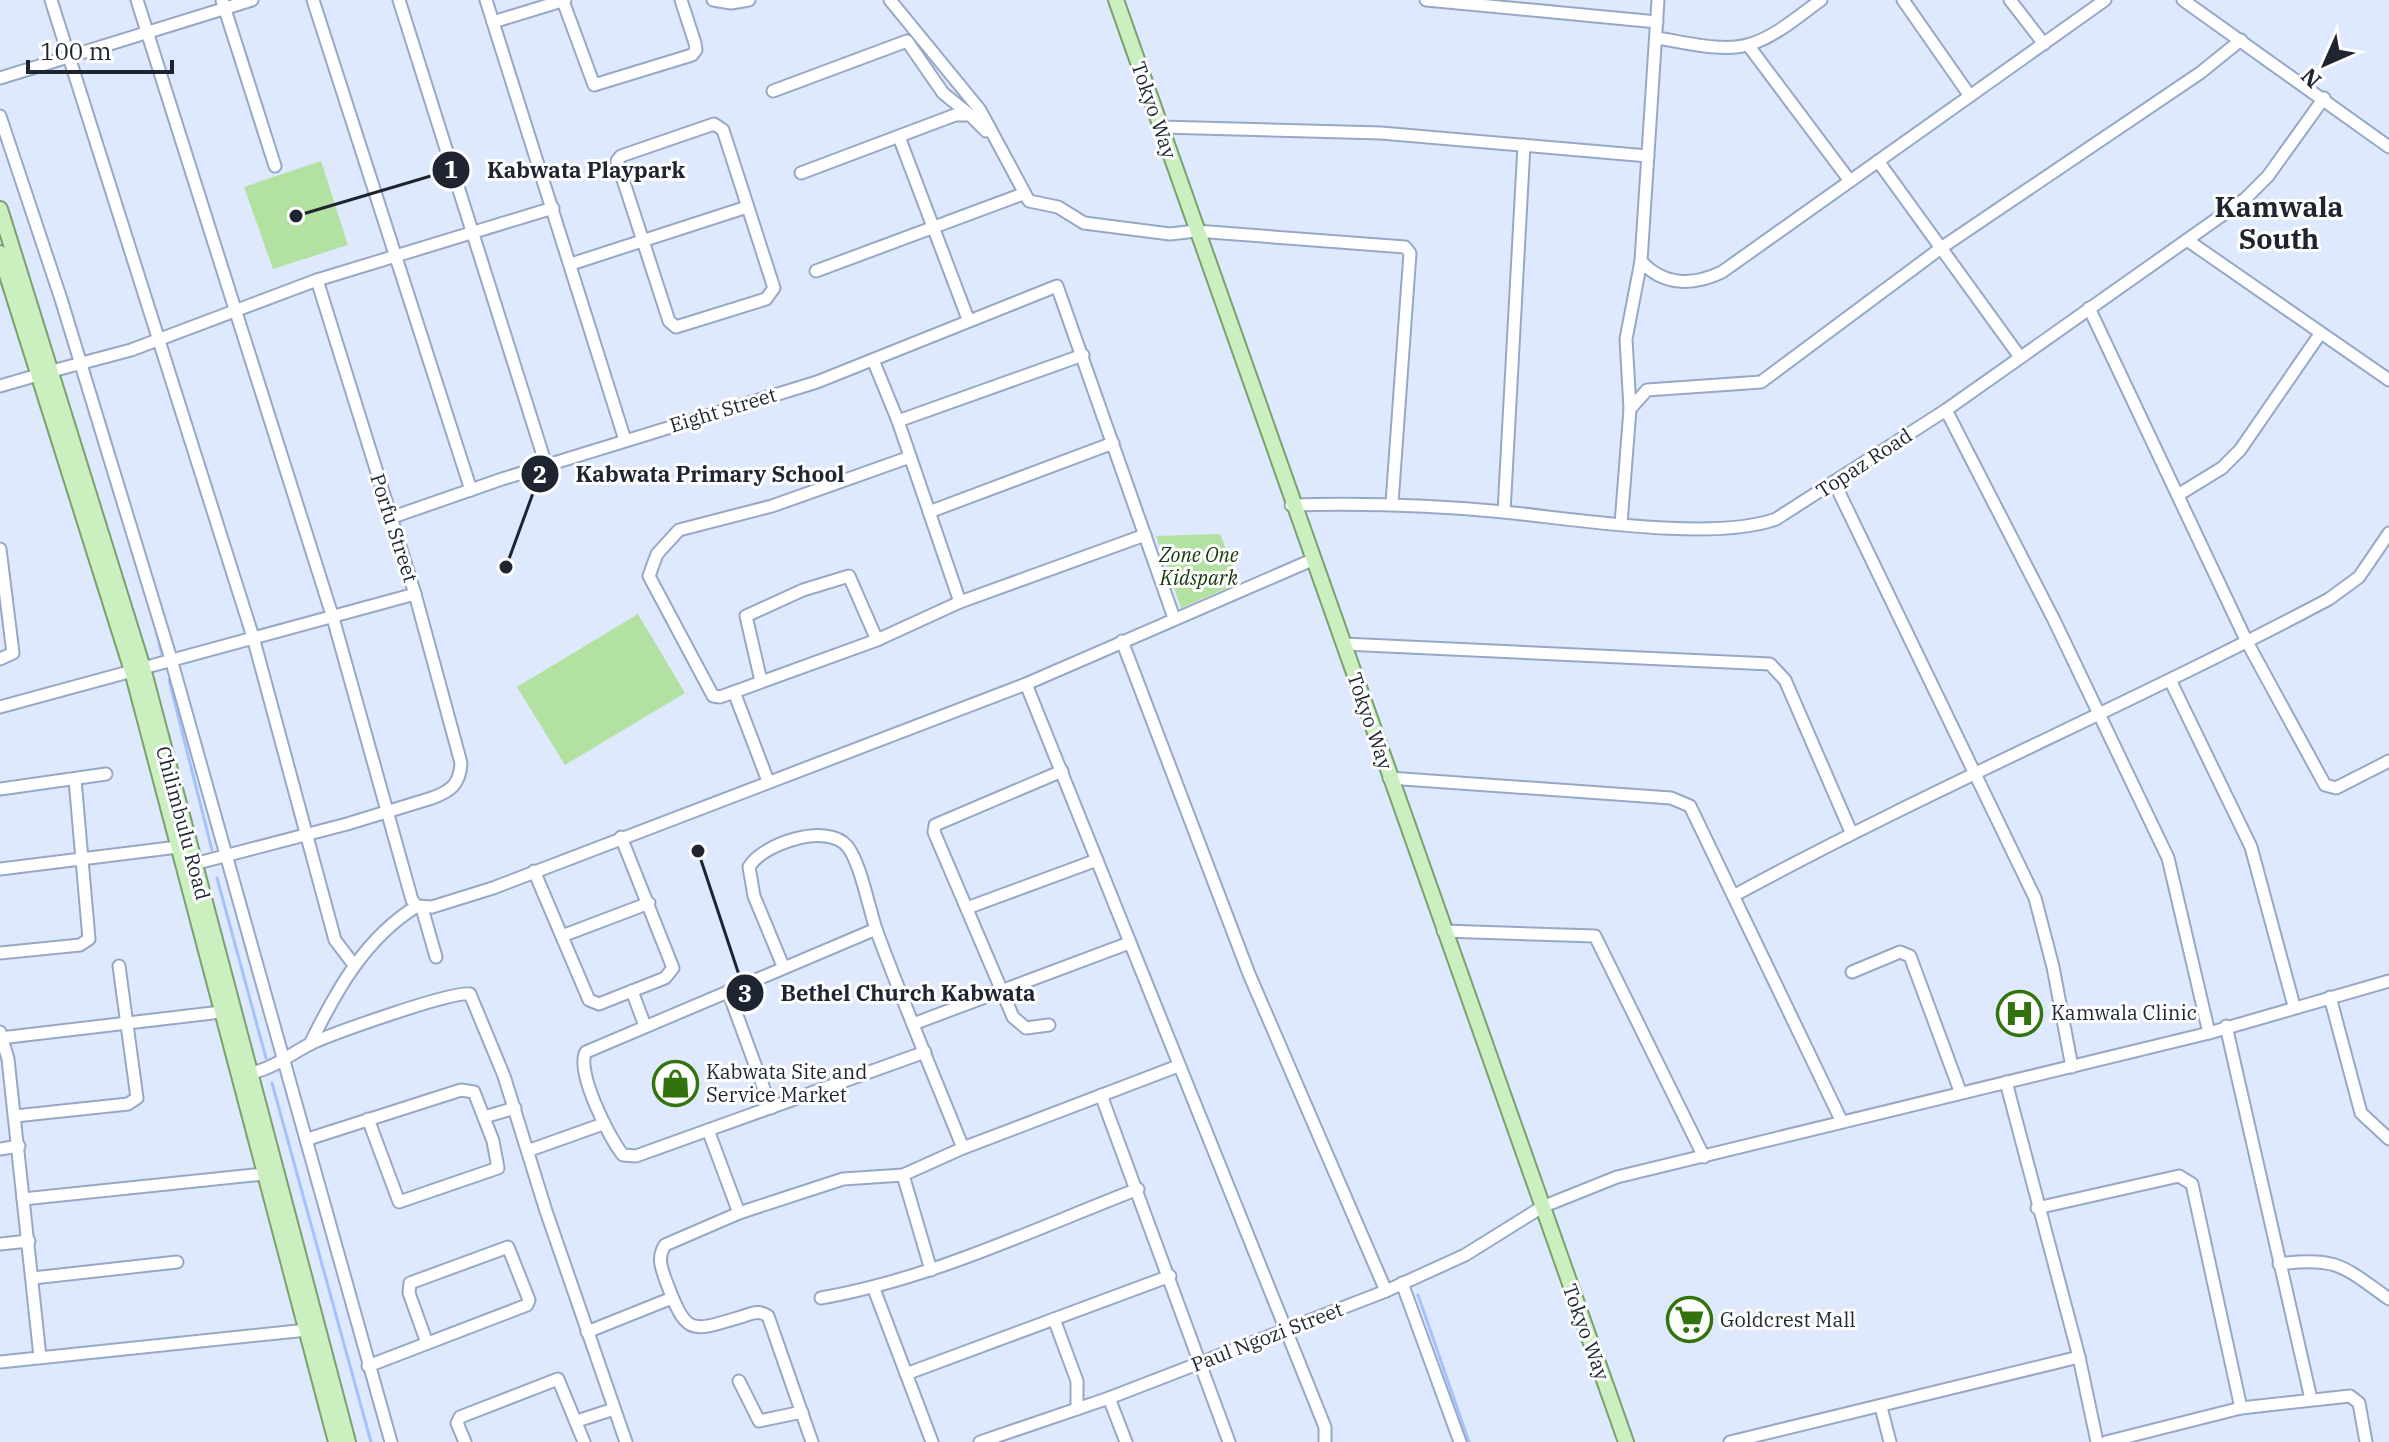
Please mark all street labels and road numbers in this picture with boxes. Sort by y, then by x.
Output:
street label: Tokyo Way [1125,58,1184,162]
street label: Eight Street [666,380,780,439]
street label: Topaz Road [1811,421,1917,504]
street label: Porfu Street [364,470,425,586]
street label: Tokyo Way [1341,669,1400,773]
street label: Chilimbulu Road [150,743,217,903]
street label: Tokyo Way [1557,1280,1617,1384]
street label: Paul Ngozi Street [1187,1295,1347,1378]

